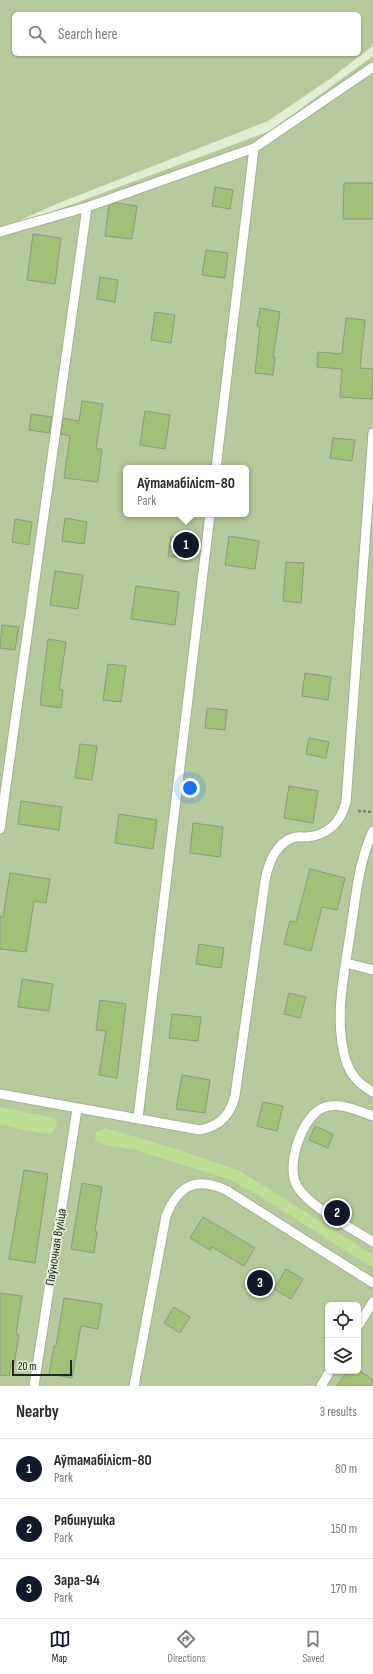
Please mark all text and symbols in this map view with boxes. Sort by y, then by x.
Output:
search box [12,12,361,56]
icon: search [26,23,48,45]
text: Search here [58,25,118,44]
popup [123,465,249,517]
text: Аўтамабіліст-80 [137,474,235,493]
text: Park [137,493,156,509]
pin: 1 [173,530,199,560]
your location [180,778,200,798]
pin: 2 [324,1198,350,1228]
street label: Паўночная вуліца [42,1207,70,1287]
pin: 3 [247,1268,273,1298]
map controls [325,1302,361,1374]
button: locate [325,1302,361,1338]
button: layers [325,1338,361,1374]
scale bar [12,1358,72,1377]
text: 20 m [18,1360,36,1373]
text: Nearby [16,1402,59,1422]
text: 3 results [320,1404,357,1420]
text: Аўтамабіліст-80 [54,1451,152,1470]
text: 1 [26,1461,32,1477]
text: 80 m [335,1461,357,1477]
text: Park [54,1470,73,1486]
text: Рябинушка [54,1511,115,1530]
text: 2 [26,1521,32,1537]
text: 150 m [331,1521,357,1537]
text: Park [54,1530,73,1546]
text: Зара-94 [54,1571,100,1590]
text: 3 [26,1581,32,1597]
text: 170 m [331,1581,357,1597]
text: Park [54,1590,73,1606]
tab: Map [49,1628,71,1665]
tab: Directions [168,1628,205,1665]
tab: Saved [302,1628,324,1665]

